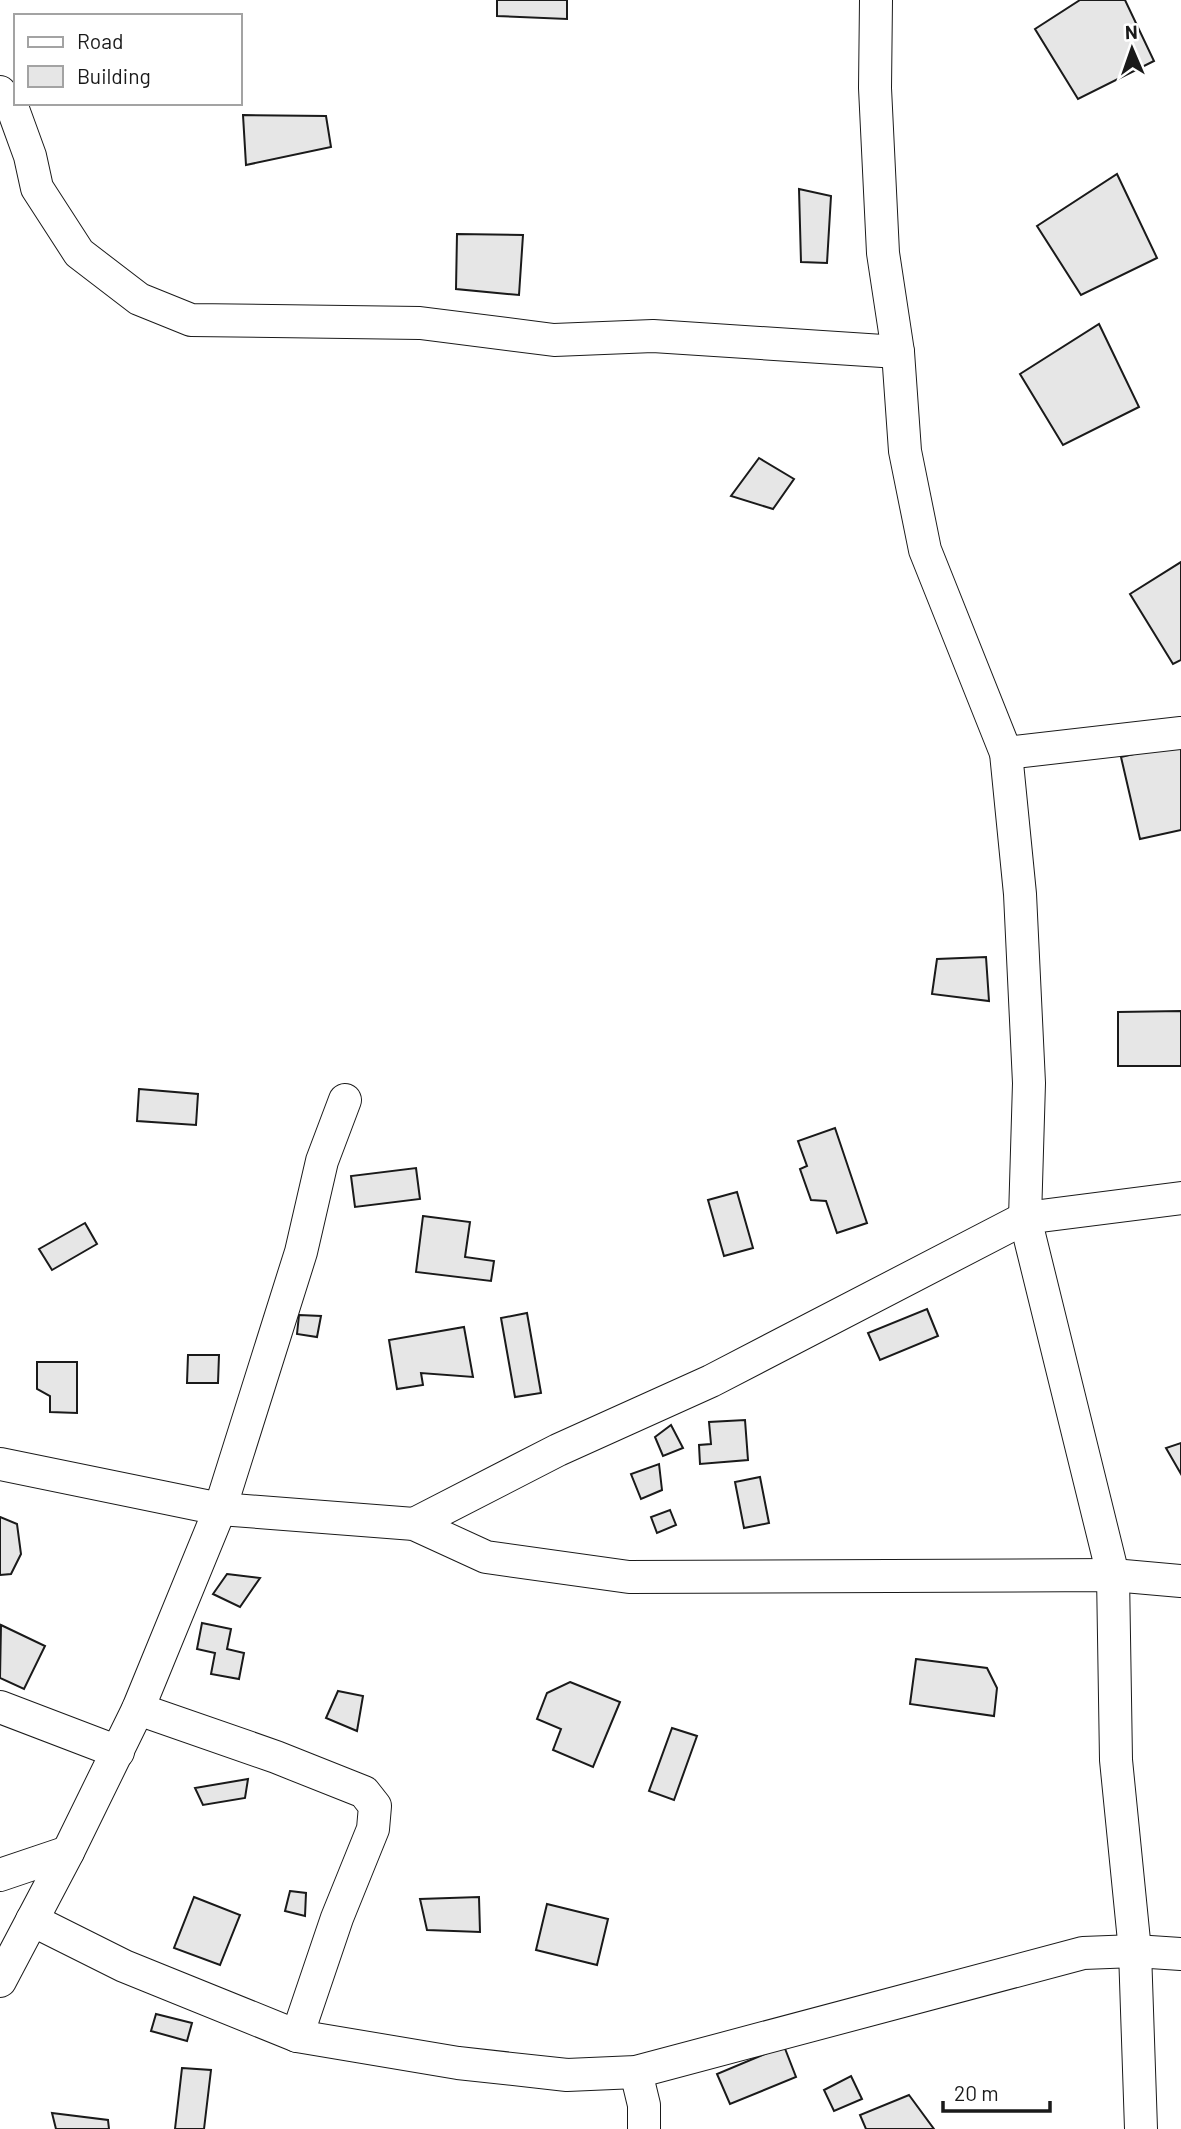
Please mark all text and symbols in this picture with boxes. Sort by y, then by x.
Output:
legend [14,14,242,105]
north arrow [1097,14,1167,84]
text: N [1125,20,1138,43]
text: Road [77,28,123,53]
text: Building [77,63,151,88]
scale bar [943,2070,1050,2114]
text: 20 m [954,2080,999,2105]

